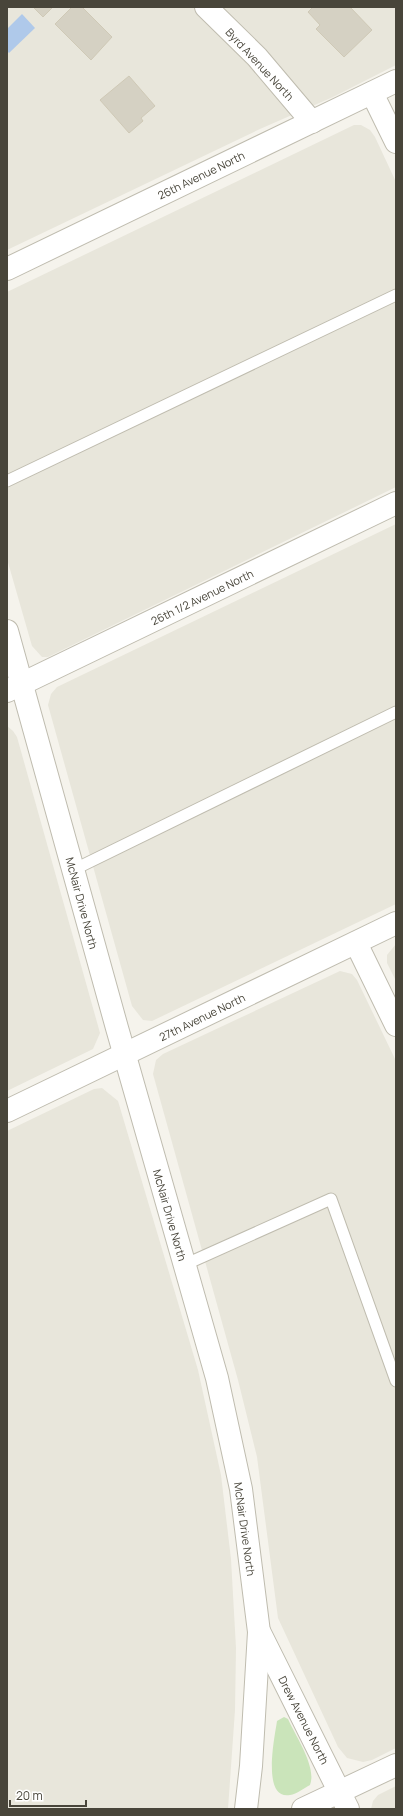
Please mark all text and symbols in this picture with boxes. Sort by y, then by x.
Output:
street label: Byrd Avenue North [222,25,298,103]
street label: 26th Avenue North [155,147,247,203]
street label: 26th 1/2 Avenue North [148,566,256,628]
street label: McNair Drive North [63,855,101,951]
street label: 27th Avenue North [157,990,247,1044]
street label: McNair Drive North [150,1167,190,1263]
street label: McNair Drive North [231,1481,259,1577]
street label: Drew Avenue North [275,1673,333,1767]
scale bar [10,1782,86,1808]
text: 20 m [16,1787,43,1804]

